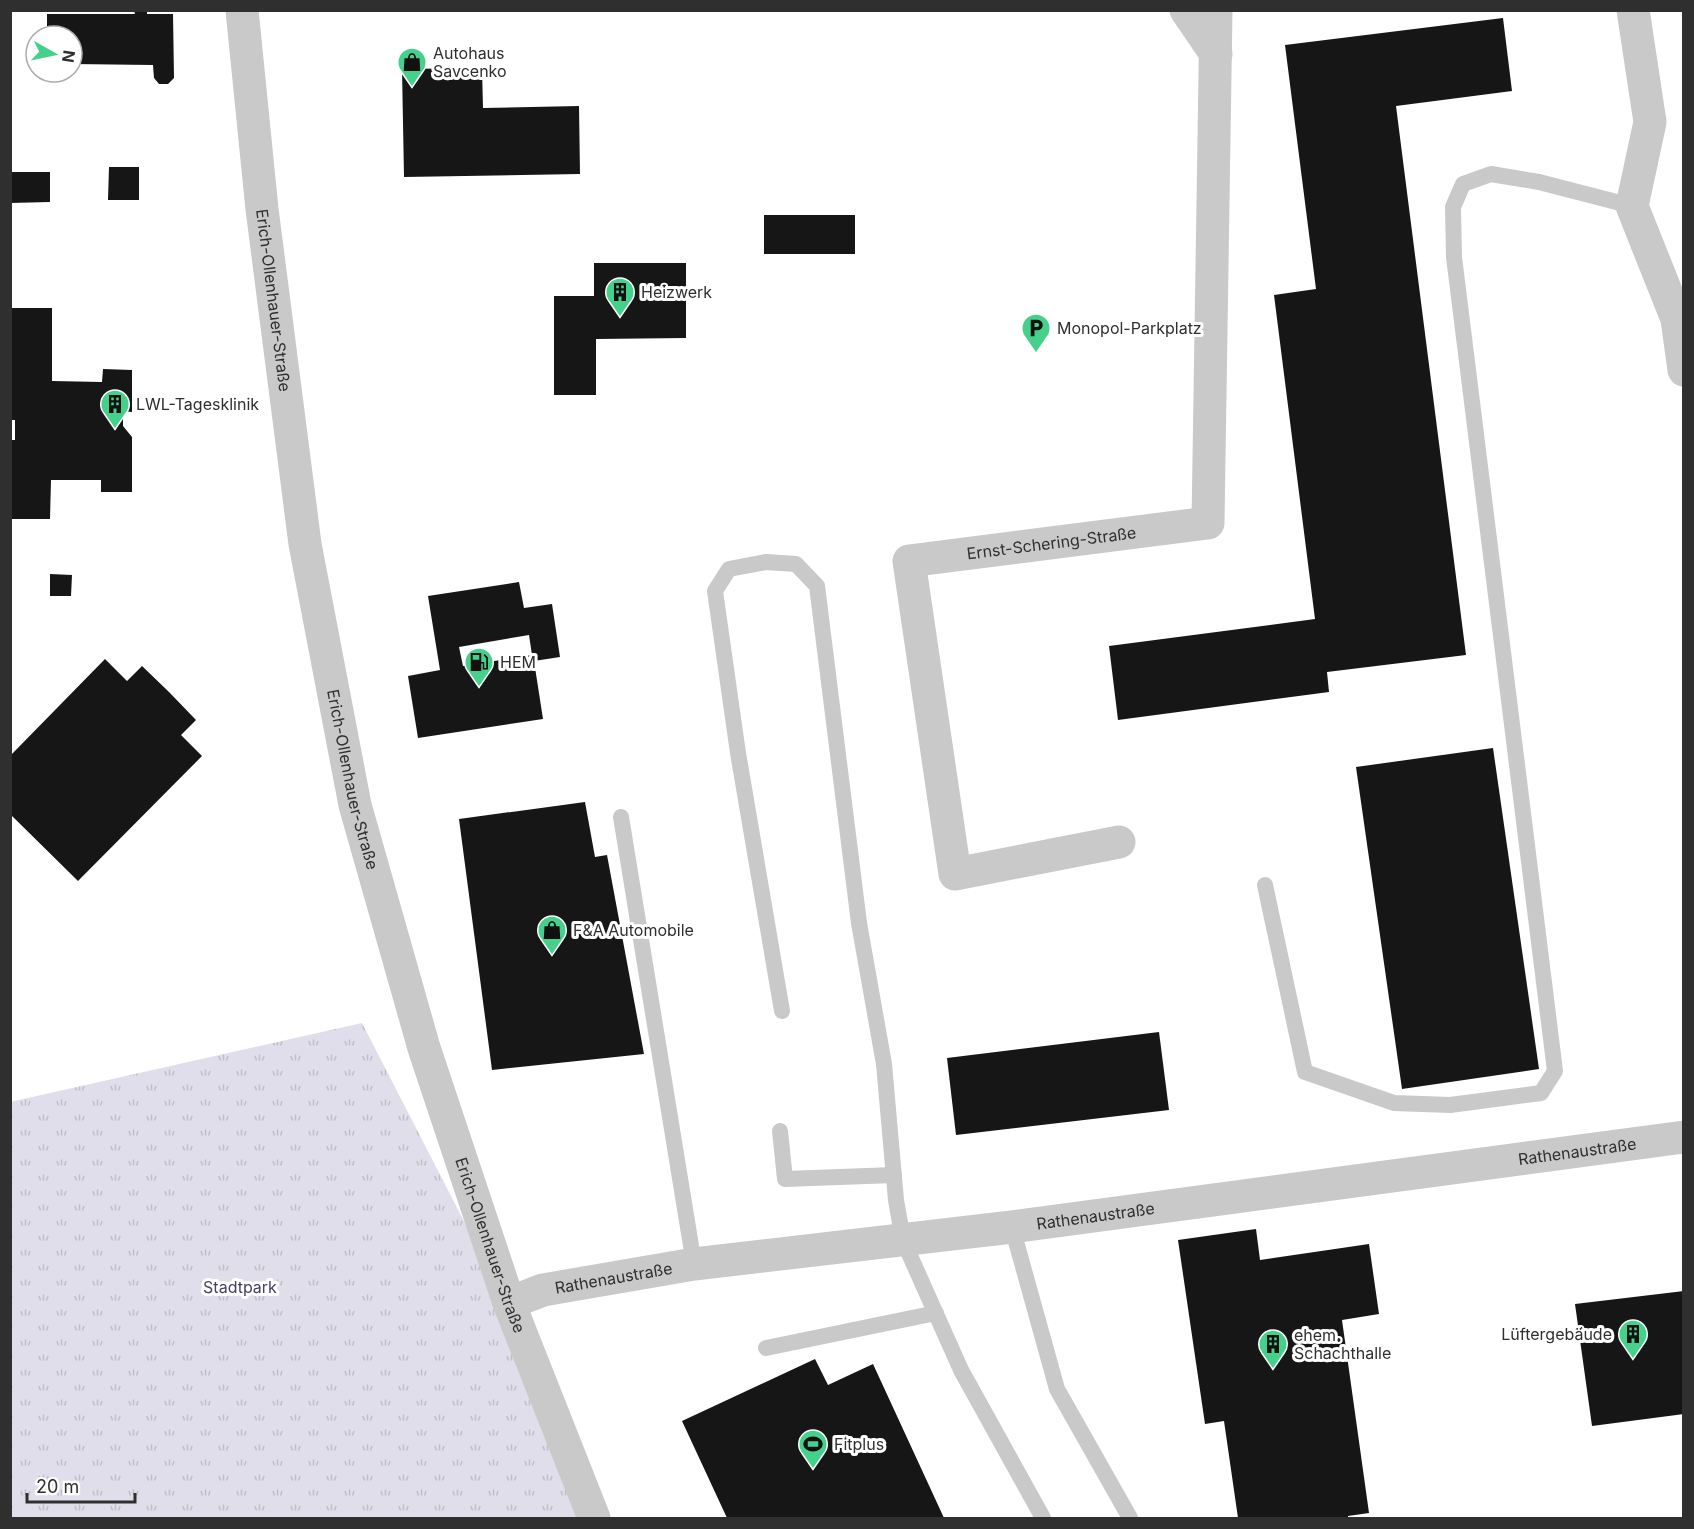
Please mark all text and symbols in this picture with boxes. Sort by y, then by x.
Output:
north arrow [24,24,84,84]
place label: Autohaus Savcenko [433,43,507,81]
shop icon: Autohaus Savcenko [396,46,428,88]
text: N [58,49,80,64]
street label: Erich-Ollenhauer-Straße [252,208,295,393]
building icon: Heizwerk [604,276,636,318]
place label: Heizwerk [641,282,712,302]
parking icon: Monopol-Parkplatz [1020,312,1052,354]
place label: Monopol-Parkplatz [1057,318,1202,338]
building icon: LWL-Tagesklinik [99,388,131,430]
place label: LWL-Tagesklinik [136,394,259,414]
street label: Ernst-Schering-Straße [965,522,1137,564]
fuel station icon: HEM [463,646,495,688]
place label: HEM [500,652,536,672]
street label: Erich-Ollenhauer-Straße [323,688,383,872]
shop icon: F&A Automobile [536,914,568,956]
place label: F&A Automobile [573,920,694,940]
street label: Rathenaustraße [1517,1133,1638,1169]
street label: Erich-Ollenhauer-Straße [451,1155,530,1336]
street label: Rathenaustraße [1035,1198,1156,1234]
street label: Rathenaustraße [553,1258,674,1298]
park label: Stadtpark [203,1277,277,1297]
building icon: Lüftergebäude [1617,1318,1649,1360]
place label: Lüftergebäude [1501,1324,1612,1344]
place label: ehem. Schachthalle [1294,1325,1391,1363]
building icon: ehem. Schachthalle [1257,1328,1289,1370]
sports icon: Fitplus [797,1428,829,1470]
place label: Fitplus [834,1434,884,1454]
scale bar [27,1466,135,1504]
text: 20 m [36,1476,79,1497]

